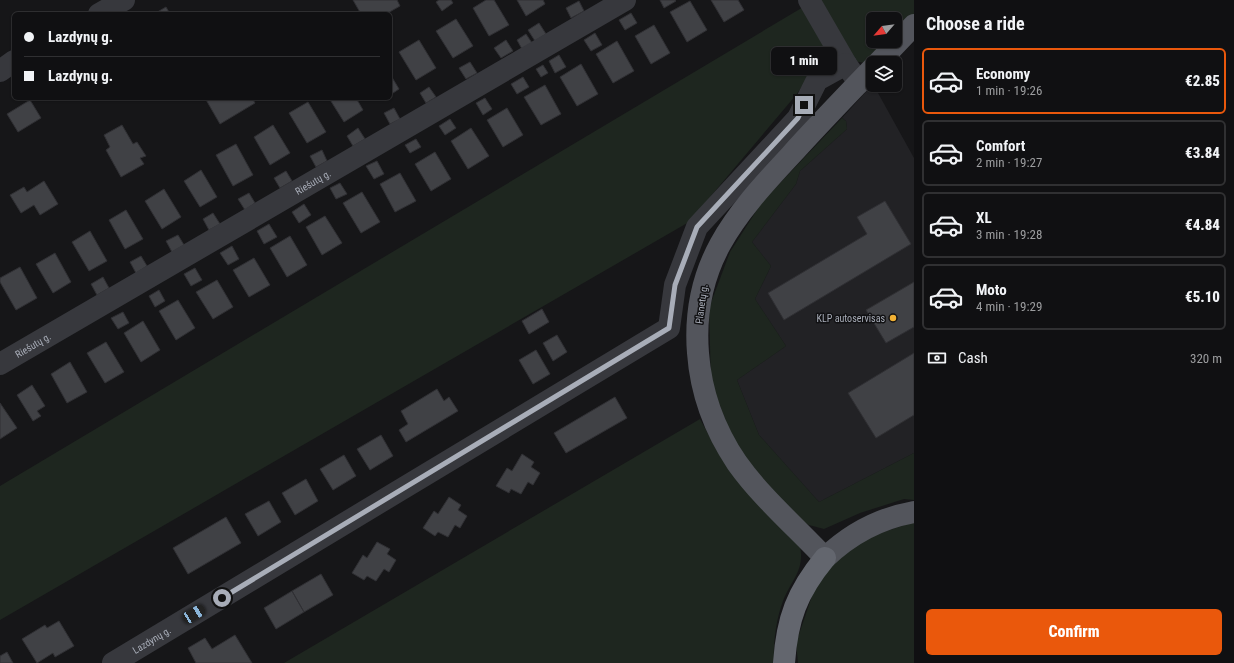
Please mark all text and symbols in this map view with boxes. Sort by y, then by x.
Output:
north arrow [866,12,902,48]
map controls [866,12,902,92]
text: Choose a ride [926,13,1025,34]
text: Lazdynų g. [48,28,113,46]
callout: 1 min [771,47,837,75]
text: 1 min [790,53,818,68]
button: layers [866,56,902,92]
icon: car [928,63,964,99]
text: Economy [976,65,1030,83]
text: Lazdynų g. [48,67,113,85]
text: €2.85 [1185,72,1220,90]
text: 1 min · 19:26 [976,83,1042,98]
route end [795,96,813,114]
icon: car [928,135,964,171]
text: Comfort [976,137,1025,155]
text: €3.84 [1185,144,1220,162]
text: 2 min · 19:27 [976,155,1042,170]
street label: Riešutų g. [293,168,333,197]
icon: car [928,207,964,243]
text: XL [976,209,992,227]
text: €4.84 [1185,216,1220,234]
text: 3 min · 19:28 [976,227,1042,242]
icon: car [928,279,964,315]
text: Moto [976,281,1007,299]
street label: Planetų g. [693,284,710,325]
text: €5.10 [1185,288,1220,306]
text: 4 min · 19:29 [976,299,1042,314]
place label: KLP autoservisas [817,313,885,324]
marker: KLP autoservisas [888,313,898,323]
street label: Riešutų g. [13,331,53,360]
icon: cash [926,347,948,369]
text: Cash [958,349,988,367]
text: 320 m [1190,351,1222,366]
route start [213,589,231,607]
car [181,603,207,625]
button: Confirm [926,609,1222,655]
street label: Lazdynų g. [131,625,173,656]

